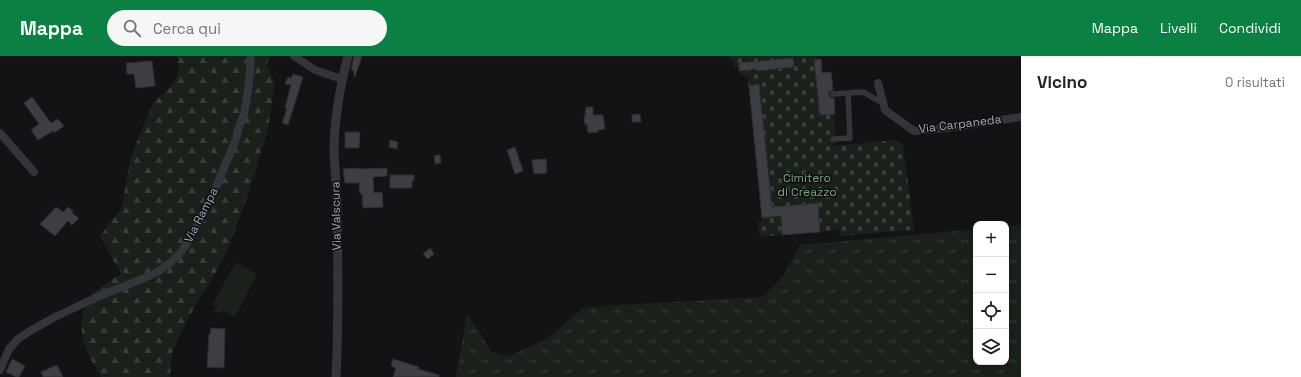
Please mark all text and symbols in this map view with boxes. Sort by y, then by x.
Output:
search box [107,10,387,46]
text: Mappa [20,16,83,41]
icon: search [121,17,143,39]
text: Cerca qui [153,19,221,38]
text: Mappa [1092,19,1138,37]
text: Livelli [1160,19,1197,37]
text: Condividi [1219,19,1281,37]
text: Vicino [1037,71,1087,93]
text: 0 risultati [1225,74,1285,91]
street label: Via Carpaneda [918,111,1002,137]
park label: Cimitero di Creazzo [777,170,837,200]
street label: Via Valscura [327,181,345,251]
street label: Via Rampa [180,185,222,245]
map controls [973,221,1009,365]
button: + [973,221,1009,257]
button: − [973,257,1009,293]
button: locate [973,293,1009,329]
button: layers [973,329,1009,365]

